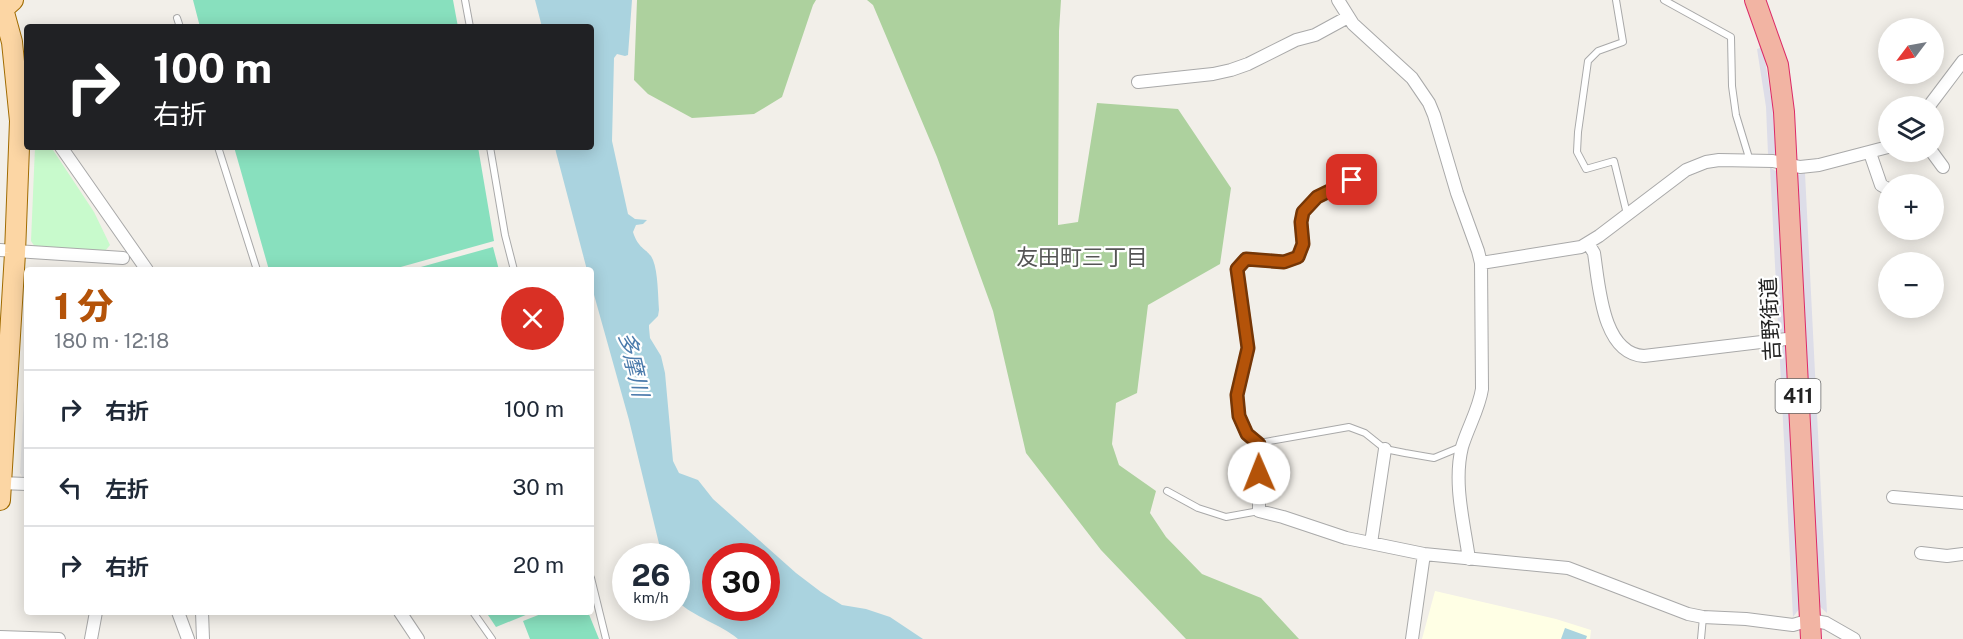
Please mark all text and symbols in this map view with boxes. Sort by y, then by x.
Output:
north arrow [1878,18,1944,84]
map controls [1878,18,1944,318]
text: 100 m [153,43,272,92]
icon: right [54,48,132,126]
button: layers [1878,96,1944,162]
text: 右折 [153,98,207,130]
pin [1326,154,1377,205]
icon: arrive [1335,163,1368,196]
button: + [1878,174,1944,240]
district label: 友田町三丁目 [1016,244,1148,270]
button: − [1878,252,1944,318]
street label: 吉野街道 [1755,276,1785,362]
text: 1 分 [54,285,114,327]
button: close [501,287,564,350]
text: 180 m · 12:18 [54,329,169,353]
water label: 多摩川 [614,329,655,401]
road number: 411 [1776,379,1820,413]
icon: right [54,393,87,426]
text: 100 m [504,396,564,422]
text: 右折 [105,398,149,424]
position arrow [1227,441,1291,505]
icon: left [54,471,87,504]
text: 30 m [512,474,564,500]
text: 左折 [105,476,149,502]
speed limit sign: 30 [702,543,780,621]
icon: right [54,549,87,582]
text: 20 m [513,552,564,578]
text: 右折 [105,554,149,580]
text: 26 [632,557,670,593]
text: km/h [633,589,669,606]

